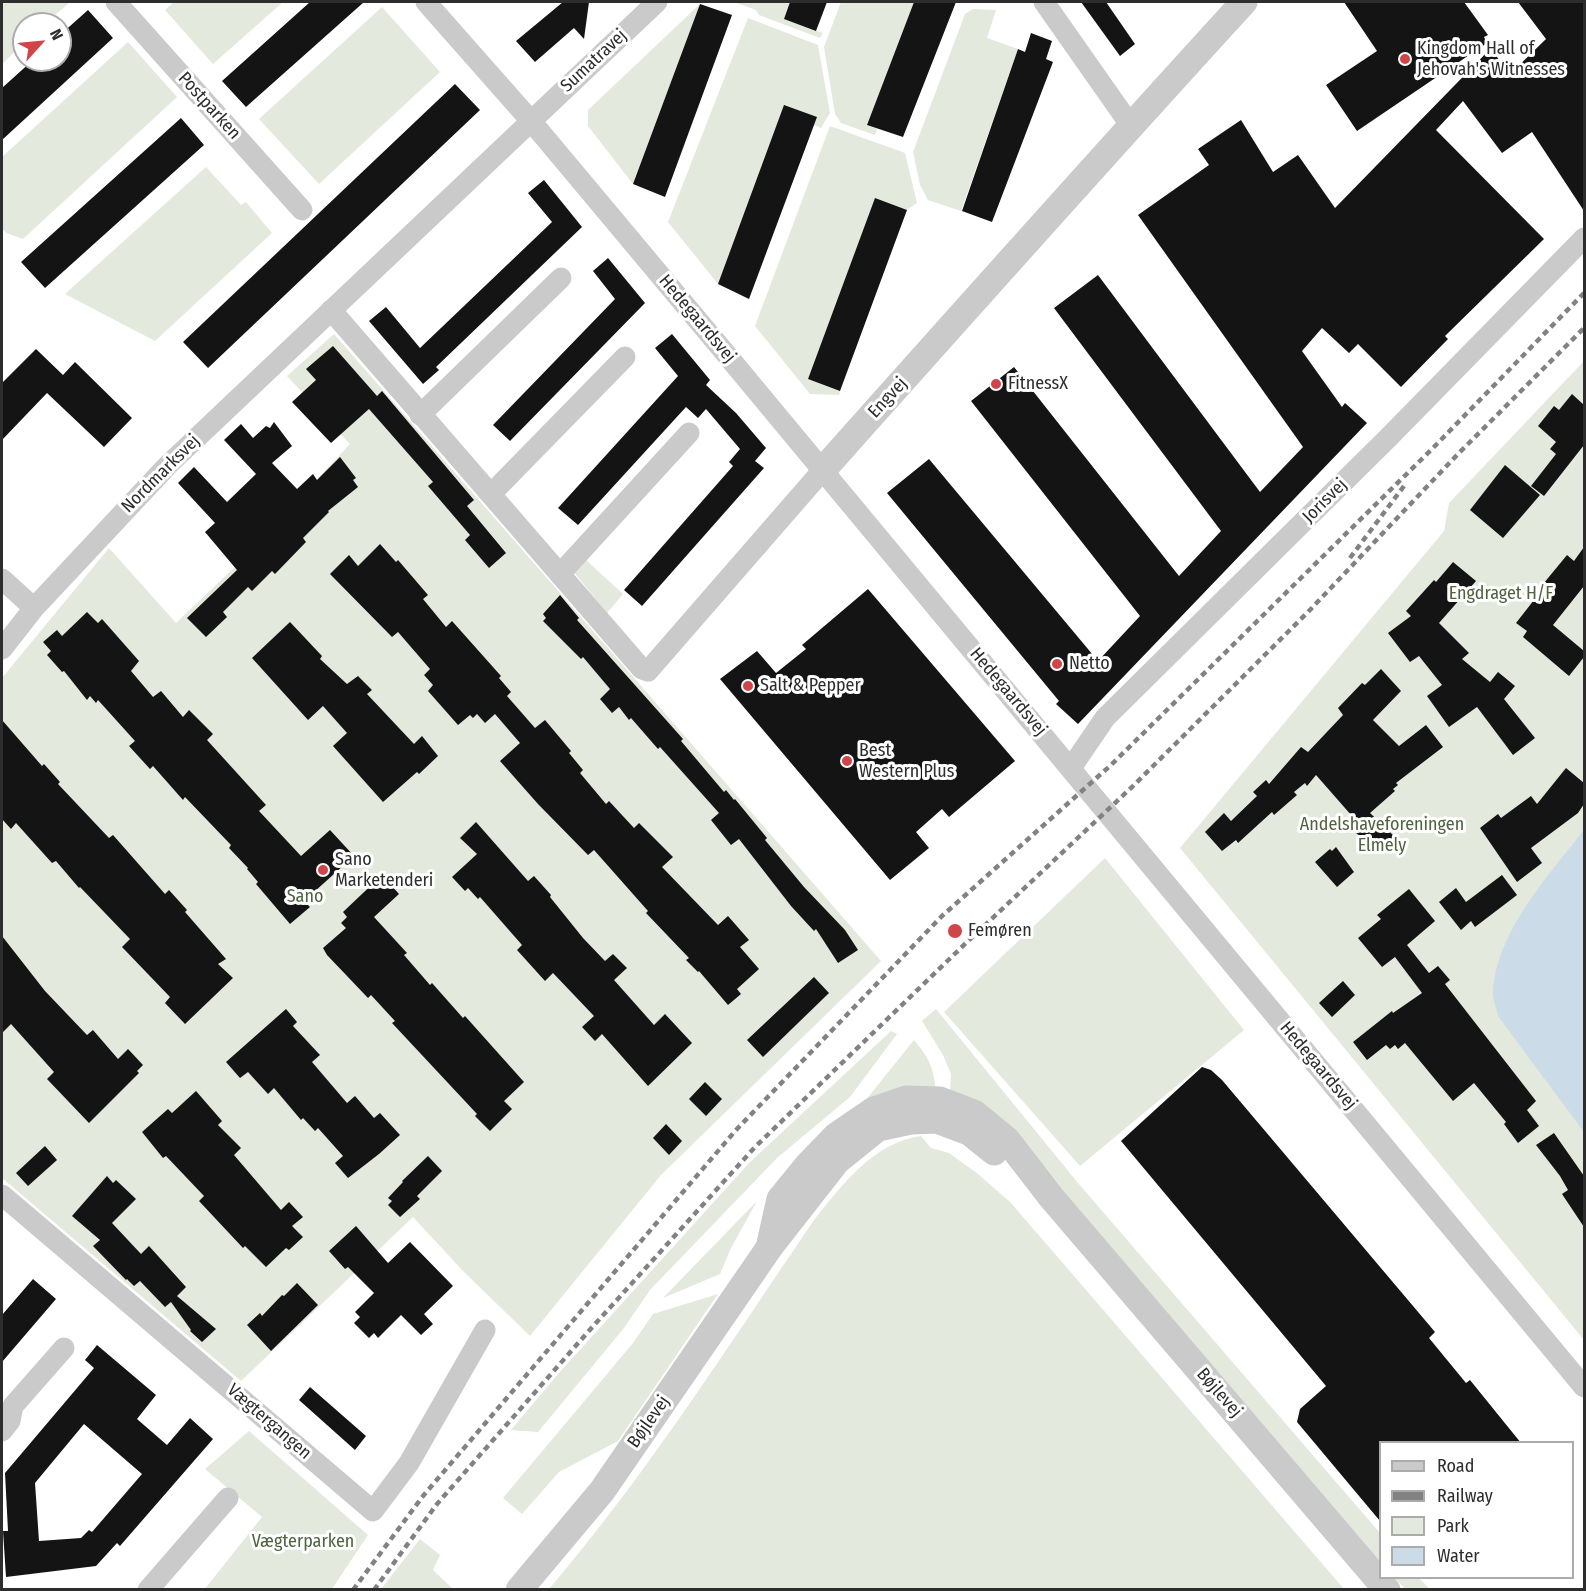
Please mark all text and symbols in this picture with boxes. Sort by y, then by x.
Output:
north arrow [12,12,72,72]
street label: Sumatravej [556,25,632,97]
text: N [46,26,67,43]
place label: Kingdom Hall of Jehovah's Witnesses [1417,38,1565,80]
marker: Kingdom Hall of Jehovah's Witnesses [1398,52,1412,66]
street label: Postparken [173,68,245,144]
street label: Hedegaardsvej [654,271,740,367]
street label: Engvej [864,373,912,423]
place label: FitnessX [1008,373,1068,395]
marker: FitnessX [989,377,1003,391]
street label: Nordmarksvej [117,430,205,518]
street label: Jorisvej [1298,474,1352,528]
park label: Engdraget H/F [1449,583,1553,605]
street label: Hedegaardsvej [965,644,1051,740]
place label: Netto [1069,653,1110,675]
marker: Netto [1050,657,1064,671]
place label: Salt & Pepper [760,675,861,697]
marker: Salt & Pepper [741,679,755,693]
place label: Best Western Plus [859,740,954,783]
marker: Best Western Plus [840,754,854,768]
park label: Andelshaveforeningen Elmely [1300,814,1464,856]
place label: Sano Marketenderi [335,849,433,892]
marker: Sano Marketenderi [316,863,330,877]
park label: Sano [287,886,323,908]
place label: Femøren [968,920,1032,942]
marker: Femøren [946,922,964,940]
street label: Hedegaardsvej [1275,1018,1361,1114]
street label: Bøjlevej [1192,1364,1246,1422]
street label: Vægtergangen [223,1380,315,1464]
street label: Bøjlevej [623,1392,675,1452]
legend [1379,1441,1574,1579]
text: Road [1437,1455,1474,1477]
text: Railway [1437,1485,1493,1507]
text: Park [1437,1515,1469,1537]
park label: Vægterparken [252,1531,354,1553]
text: Water [1437,1545,1480,1567]

